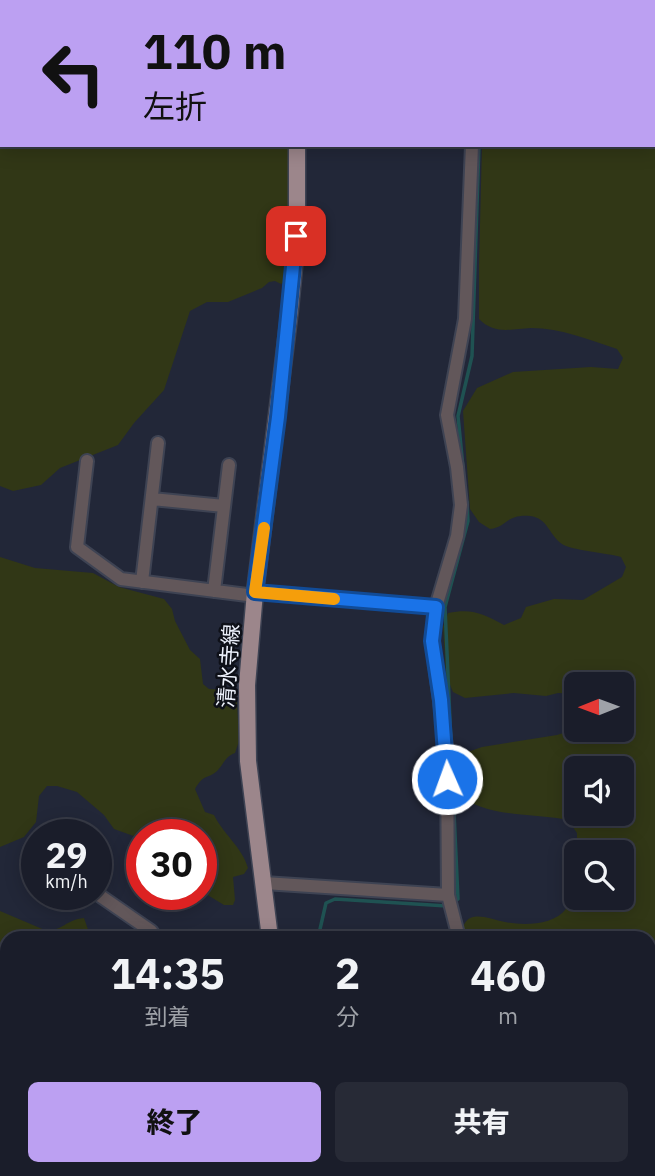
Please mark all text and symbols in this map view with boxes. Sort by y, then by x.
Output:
text: 110 m [143,19,287,82]
icon: left [28,28,119,119]
text: 左折 [143,85,207,127]
pin [266,206,326,266]
icon: arrive [277,217,315,255]
street label: 清水寺線 [211,623,245,709]
north arrow [564,672,634,742]
map controls [564,672,634,910]
position arrow [410,742,484,816]
button: sound [564,756,634,826]
speed limit sign: 30 [126,819,217,910]
text: 29 [45,832,88,878]
button: search [564,840,634,910]
text: km/h [45,870,88,893]
text: 14:35 [110,946,225,1001]
text: 2 [335,946,360,1001]
text: 460 [470,948,546,1003]
text: m [498,1000,518,1030]
text: 到着 [144,1001,190,1031]
text: 分 [336,1001,359,1031]
button: 終了 [28,1082,321,1162]
button: 共有 [335,1082,628,1162]

